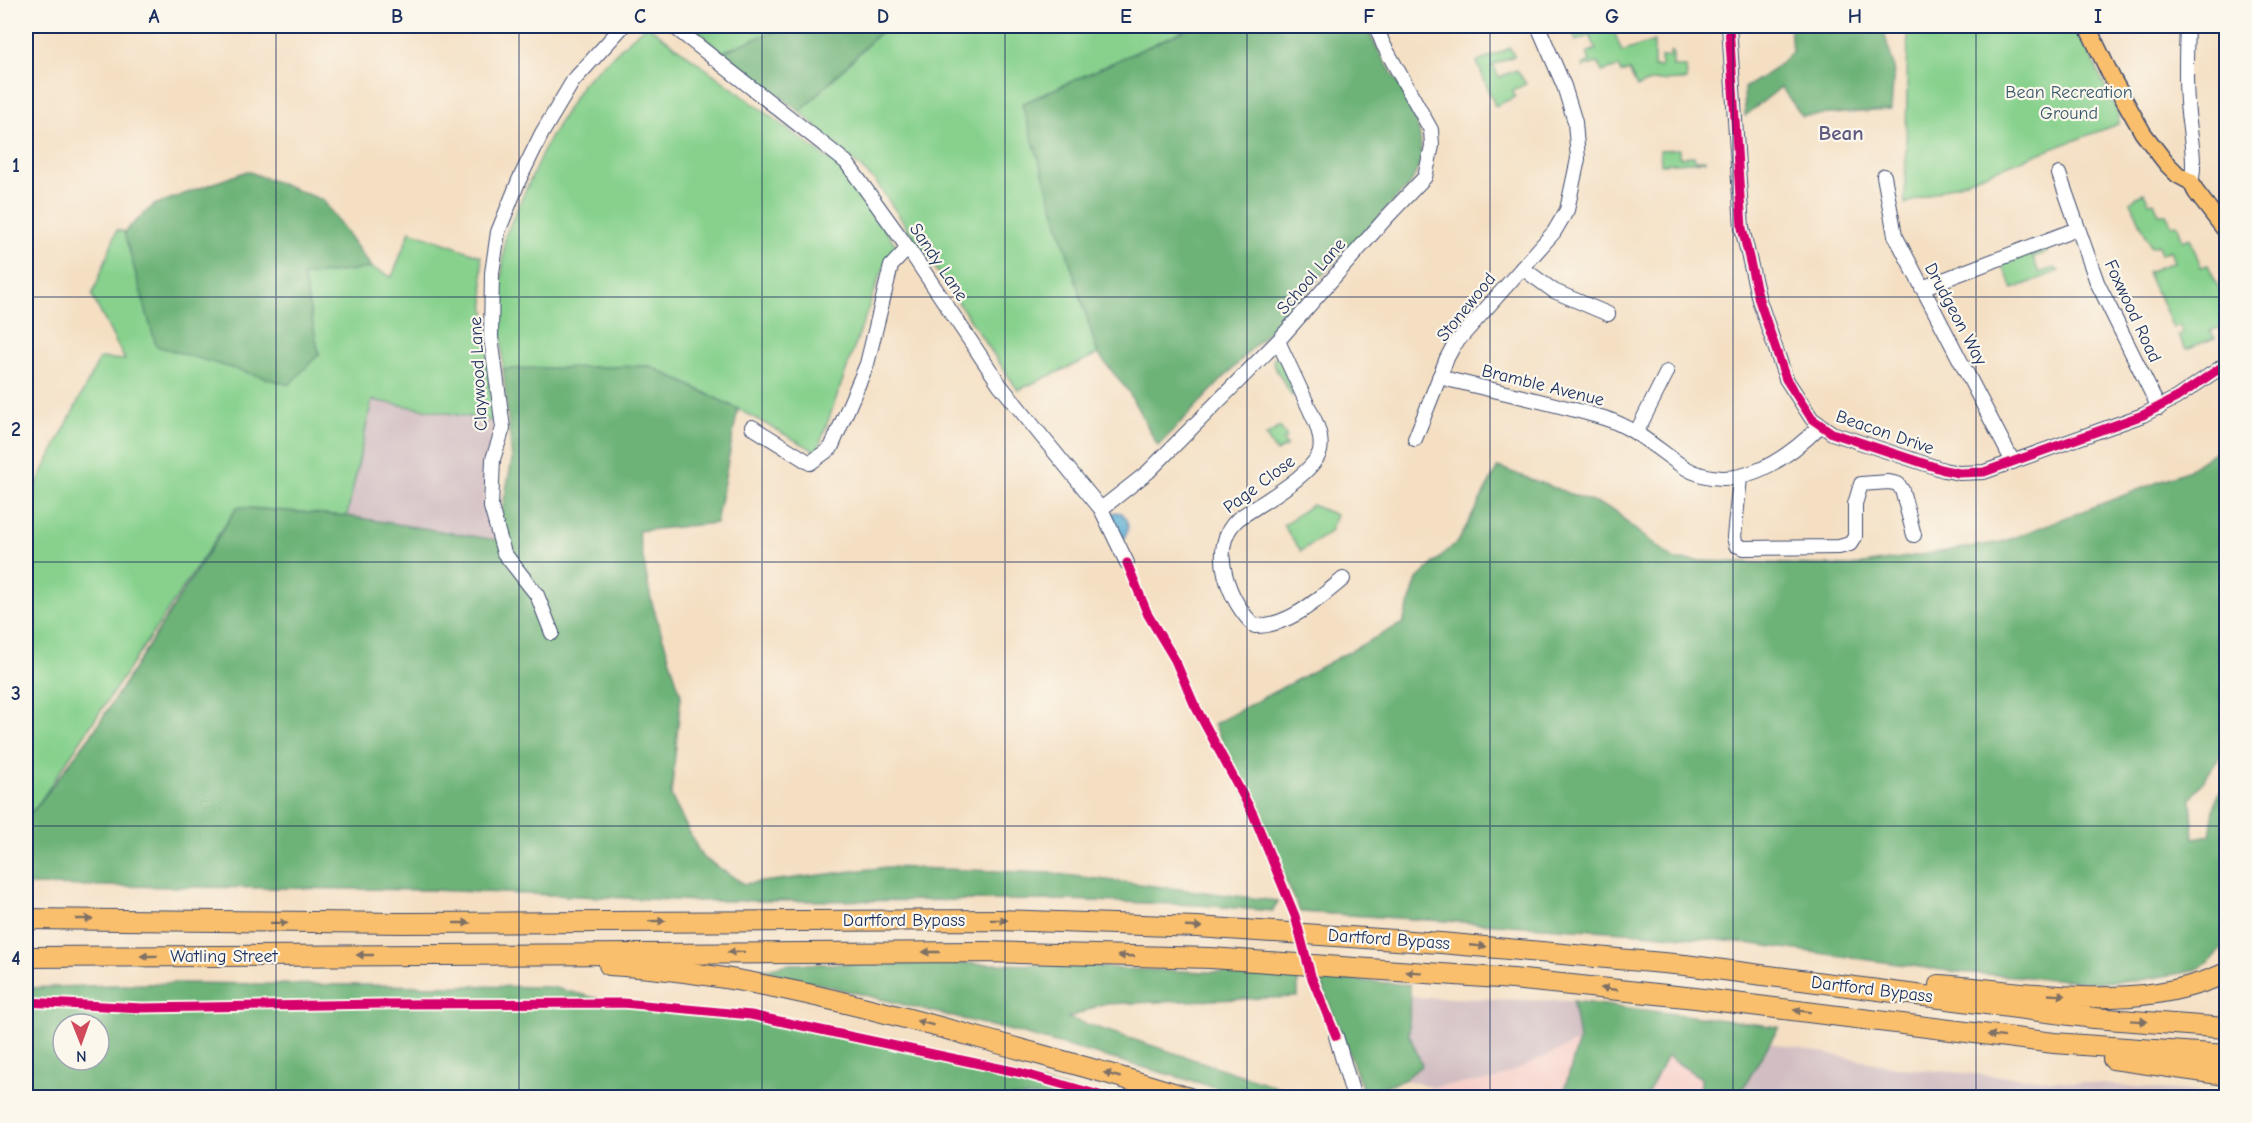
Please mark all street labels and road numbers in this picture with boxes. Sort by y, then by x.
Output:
street label: Sandy Lane [905,219,972,305]
street label: School Lane [1273,234,1350,319]
street label: Foxwood Road [2100,257,2165,366]
street label: Drudgeon Way [1920,259,1992,370]
street label: Stonewood [1432,269,1500,346]
street label: Claywood Lane [465,316,492,432]
street label: Bramble Avenue [1479,360,1606,411]
street label: Beacon Drive [1833,406,1937,459]
street label: Page Close [1219,451,1299,518]
street label: Dartford Bypass [843,910,965,931]
street label: Dartford Bypass [1327,925,1451,954]
street label: Watling Street [170,946,279,967]
street label: Dartford Bypass [1810,972,1934,1007]

